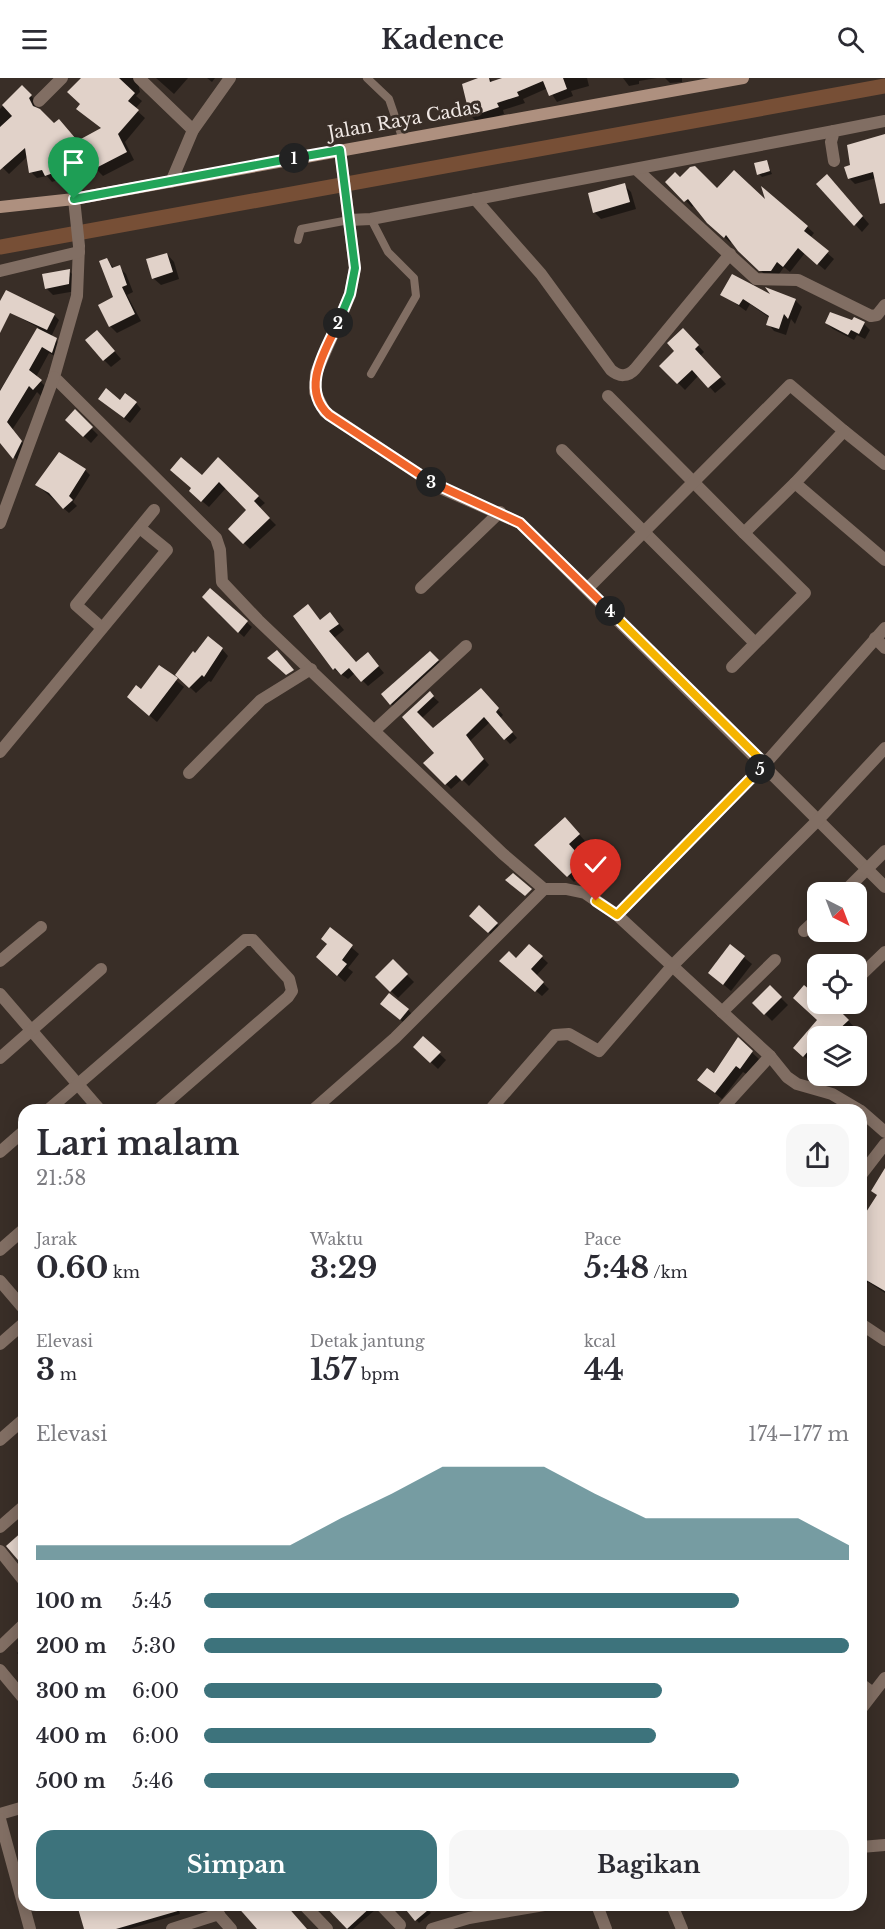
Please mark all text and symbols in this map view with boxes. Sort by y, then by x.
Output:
icon: menu [18,23,51,56]
text: Kadence [381,23,504,56]
icon: search [834,23,867,56]
street label: Jalan Raya Cadas [324,96,482,145]
pin [48,137,99,199]
pin: 1 [279,143,309,173]
icon: arrive [57,146,90,179]
text: 1 [291,148,297,168]
pin: 2 [323,308,353,338]
text: 2 [333,313,343,333]
pin: 3 [416,467,446,497]
text: 3 [426,472,436,492]
pin: 4 [595,596,625,626]
text: 4 [605,601,615,621]
pin: 5 [745,754,775,784]
text: 5 [755,759,765,779]
pin [570,839,621,901]
icon: check [579,848,612,881]
north arrow [807,882,867,942]
map controls [807,882,867,1086]
button: locate [807,954,867,1014]
button: layers [807,1026,867,1086]
text: Lari malam [36,1123,240,1164]
button: share [786,1124,849,1187]
text: 21:58 [36,1166,86,1190]
text: Jarak [36,1229,77,1249]
text: Waktu [310,1229,363,1249]
text: Pace [584,1229,621,1249]
text: 0.60 [36,1249,108,1286]
text: 3:29 [310,1249,377,1286]
text: 5:48 [584,1249,649,1286]
text: km [108,1262,140,1282]
text: /km [649,1262,688,1282]
text: Elevasi [36,1331,93,1351]
text: Detak jantung [310,1331,425,1351]
text: kcal [584,1331,616,1351]
text: 3 [36,1351,55,1388]
text: 157 [310,1351,356,1388]
text: 44 [584,1351,624,1388]
text: m [55,1364,77,1384]
text: bpm [356,1364,400,1384]
text: Elevasi [36,1422,107,1446]
text: 174–177 m [748,1422,849,1446]
text: 100 m [36,1589,102,1613]
text: 5:45 [132,1589,172,1613]
text: 200 m [36,1634,107,1658]
text: 5:30 [132,1634,176,1658]
text: 300 m [36,1679,106,1703]
text: 6:00 [132,1679,179,1703]
text: 400 m [36,1724,107,1748]
text: 6:00 [132,1724,179,1748]
text: 500 m [36,1769,106,1793]
text: 5:46 [132,1769,174,1793]
button: Simpan [36,1830,437,1899]
button: Bagikan [449,1830,849,1899]

